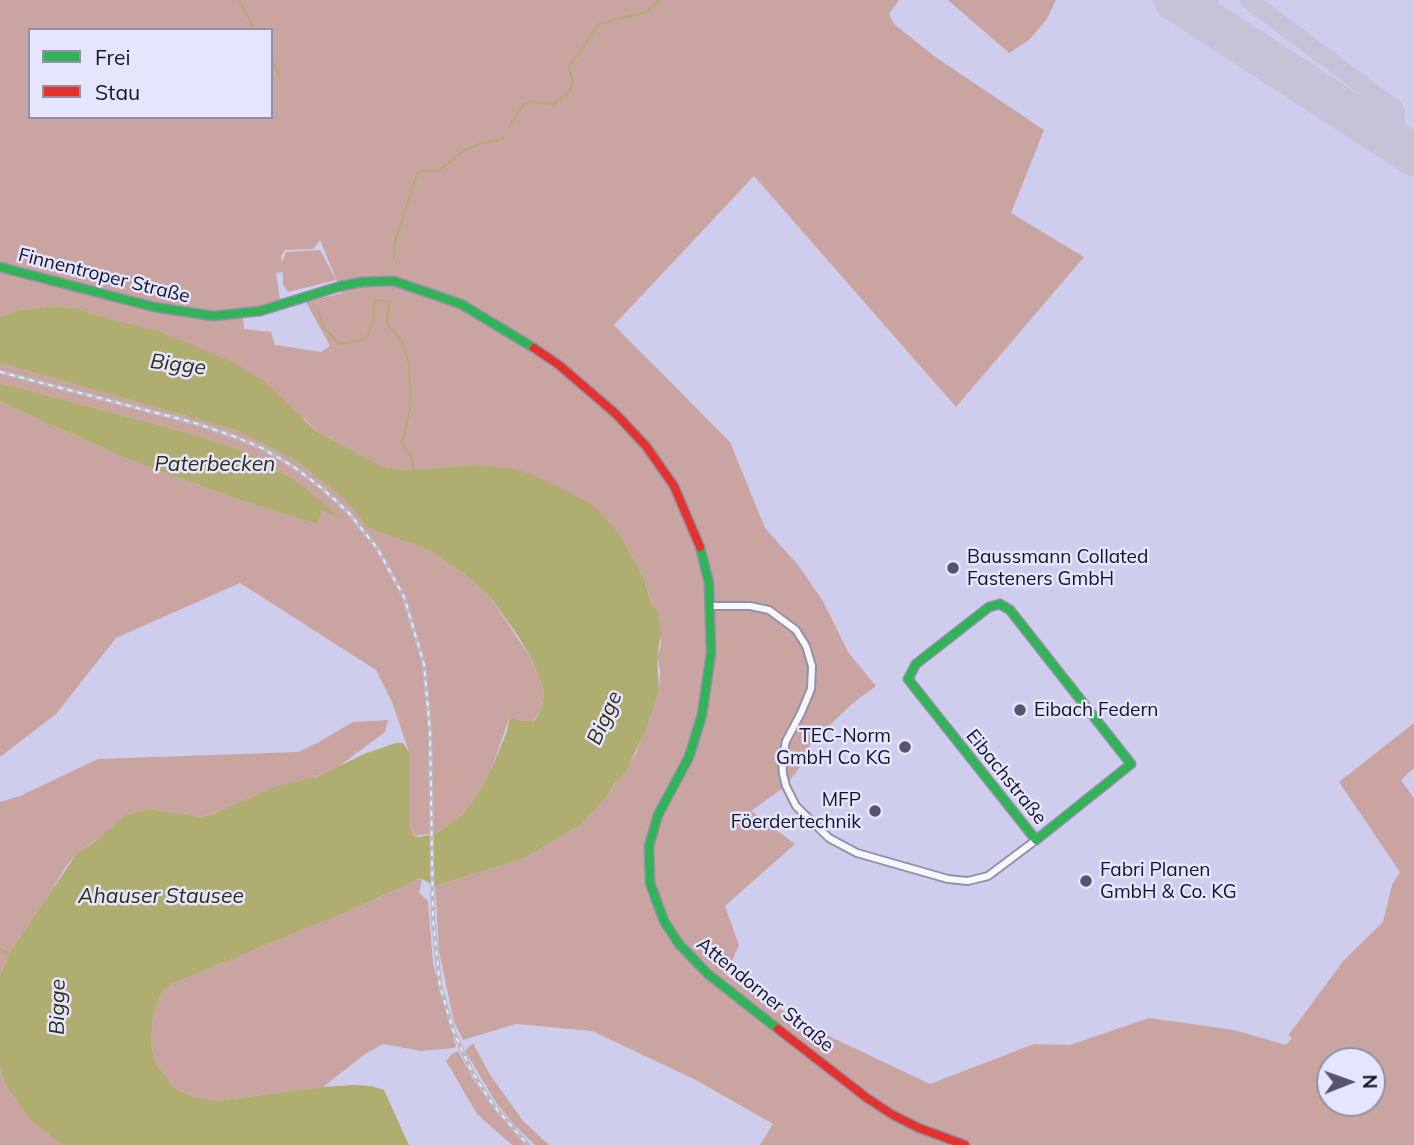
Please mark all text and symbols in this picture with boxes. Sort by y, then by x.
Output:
legend [28,28,273,119]
text: Frei [95,44,131,70]
text: Stau [95,79,140,105]
street label: Finnentroper Straße [16,244,192,308]
water label: Bigge [149,349,207,381]
water label: Paterbecken [155,452,275,478]
place label: Baussmann Collated Fasteners GmbH [967,546,1148,590]
marker: Baussmann Collated Fasteners GmbH [945,560,961,576]
water label: Bigge [582,687,628,749]
place label: Eibach Federn [1034,699,1158,721]
marker: Eibach Federn [1012,702,1028,718]
place label: TEC-Norm GmbH Co KG [776,725,891,769]
street label: Eibachstraße [961,725,1051,829]
marker: TEC-Norm GmbH Co KG [897,739,913,755]
place label: MFP Föerdertechnik [731,789,861,833]
marker: MFP Föerdertechnik [867,803,883,819]
place label: Fabri Planen GmbH & Co. KG [1100,859,1237,903]
marker: Fabri Planen GmbH & Co. KG [1078,873,1094,889]
water label: Ahauser Stausee [78,884,244,910]
street label: Attendorner Straße [692,933,838,1057]
water label: Bigge [45,979,71,1035]
north arrow [1316,1047,1386,1117]
text: N [1358,1074,1382,1089]

